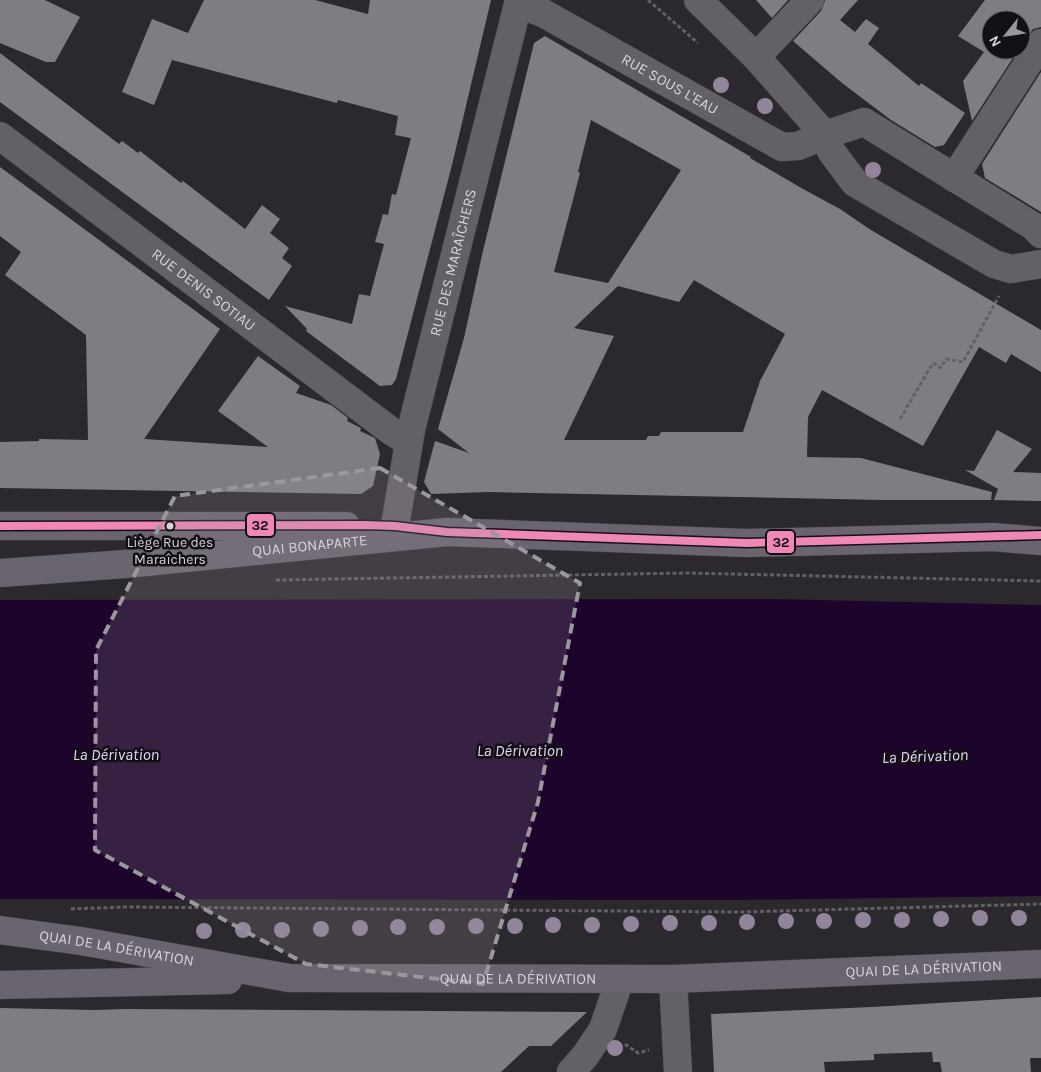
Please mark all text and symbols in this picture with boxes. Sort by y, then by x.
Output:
north arrow [981,10,1031,60]
text: N [985,33,1005,50]
street label: RUE SOUS L'EAU [618,50,721,118]
street label: RUE DES MARAÎCHERS [426,187,480,338]
street label: RUE DENIS SOTIAU [148,245,259,335]
line badge: 32 [246,513,275,537]
text: 32 [251,517,269,534]
marker: Liège Rue des Maraîchers [165,521,175,531]
line badge: 32 [766,530,795,554]
street label: QUAI BONAPARTE [251,531,368,560]
place label: Liège Rue des Maraîchers [127,534,213,568]
text: 32 [772,534,790,551]
water label: La Dérivation [477,741,563,760]
water label: La Dérivation [73,745,159,764]
water label: La Dérivation [881,745,969,767]
street label: QUAI DE LA DÉRIVATION [38,926,195,970]
street label: QUAI DE LA DÉRIVATION [845,957,1002,981]
street label: QUAI DE LA DÉRIVATION [440,969,596,988]

